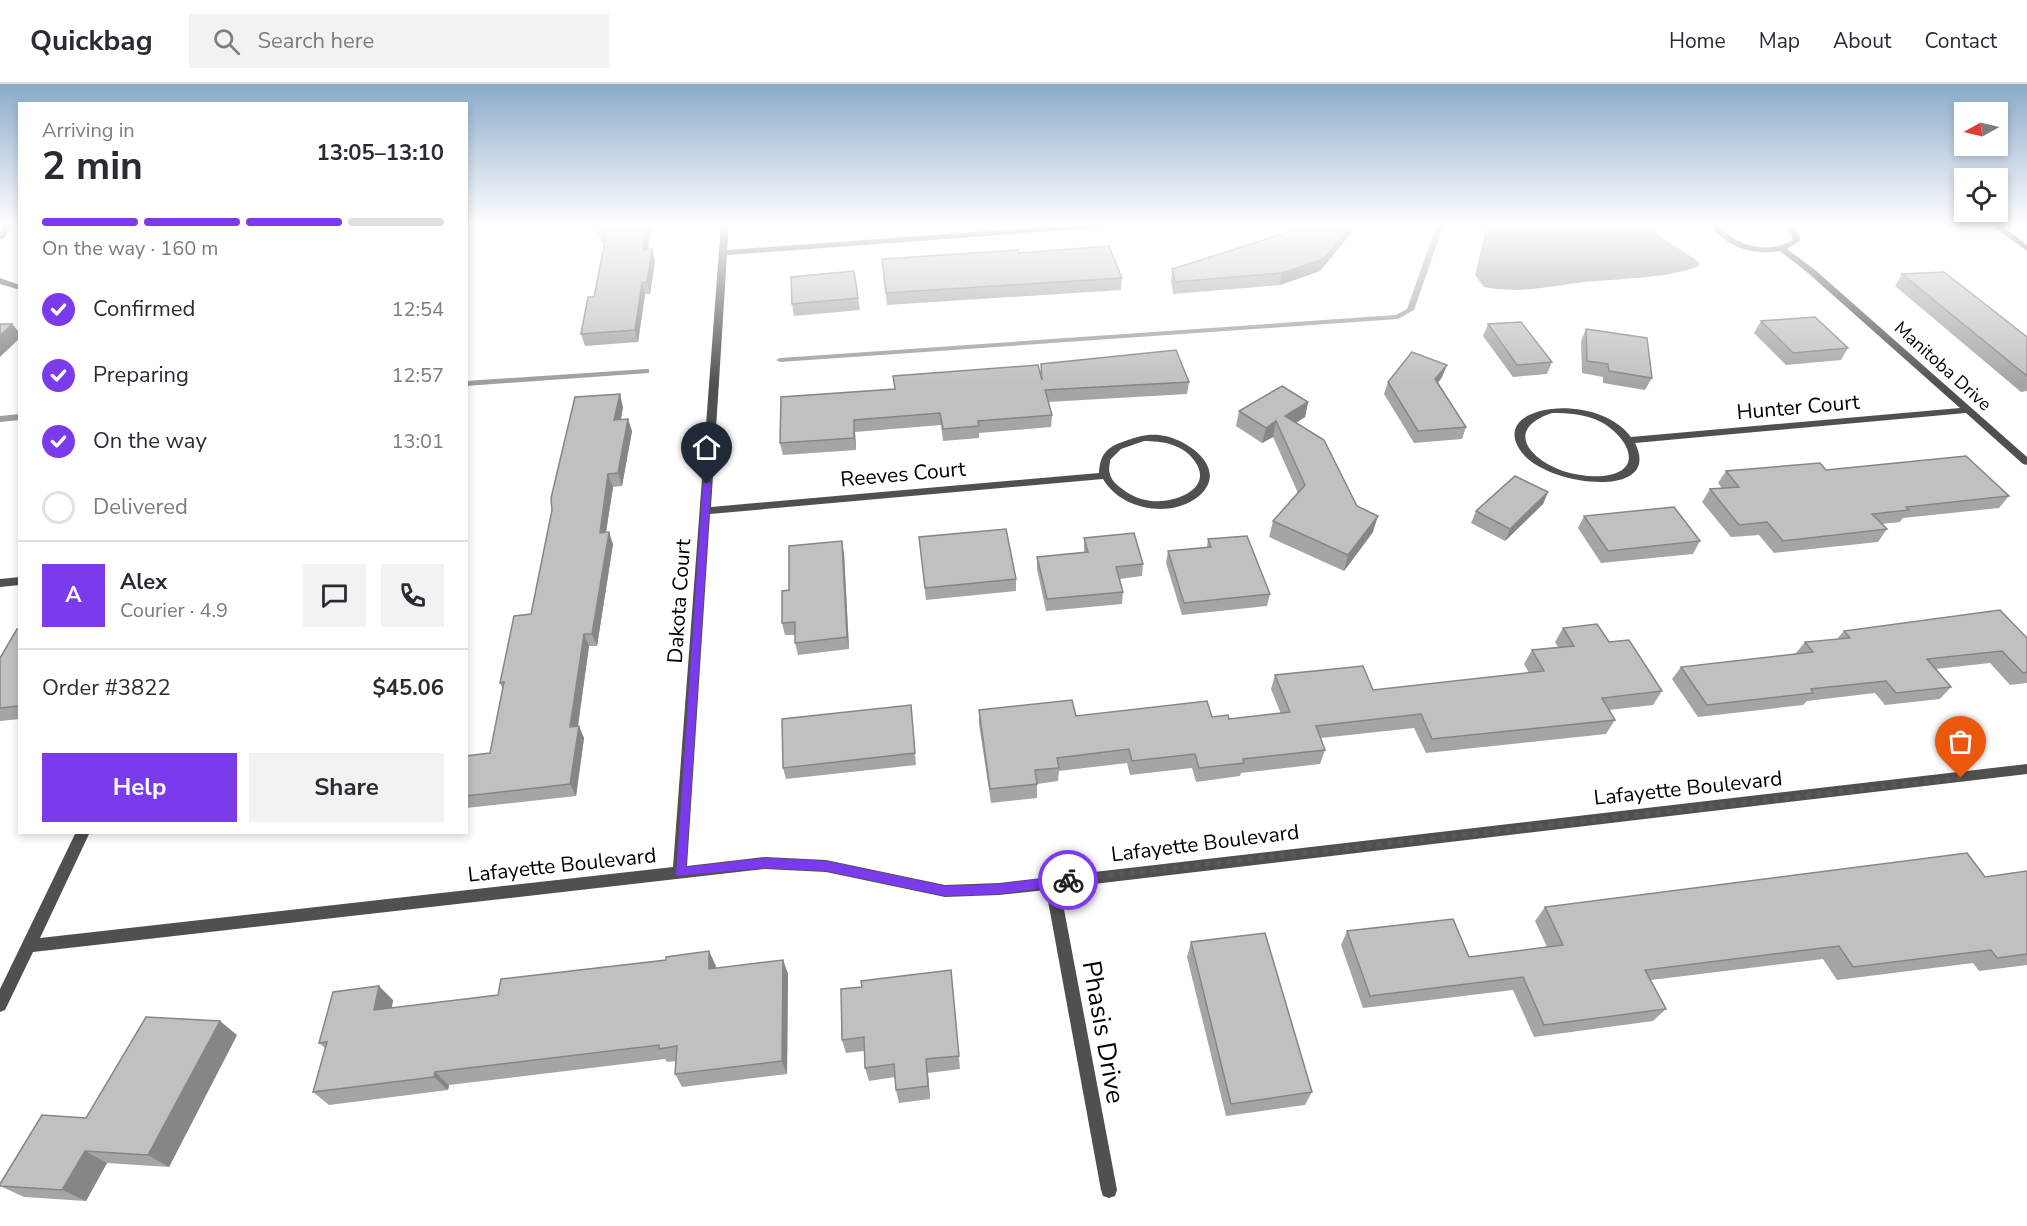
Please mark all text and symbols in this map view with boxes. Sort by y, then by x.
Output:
search box [189,14,609,68]
text: Quickbag [30,22,153,60]
icon: search [210,25,243,58]
text: Search here [258,26,374,56]
text: Home [1669,27,1726,55]
text: Map [1759,27,1800,55]
text: About [1833,27,1891,55]
text: Contact [1924,27,1997,55]
north arrow [1954,102,2008,156]
map controls [1954,102,2008,222]
text: Arriving in [42,117,135,144]
text: 13:05–13:10 [316,138,444,168]
text: 2 min [42,140,143,193]
button: locate [1954,168,2008,222]
text: On the way · 160 m [42,235,218,262]
icon: check [42,293,75,326]
text: Confirmed [93,294,195,324]
text: 12:54 [391,296,444,323]
street label: Manitoba Drive [1889,316,1997,416]
icon: check [42,359,75,392]
text: Preparing [93,360,189,390]
text: 12:57 [391,362,444,389]
street label: Hunter Court [1735,388,1861,426]
pin [681,422,732,484]
icon: check [42,425,75,458]
text: On the way [93,426,207,456]
text: 13:01 [391,428,444,455]
icon: home [690,431,723,464]
street label: Reeves Court [839,455,967,493]
text: Delivered [93,492,188,522]
street label: Dakota Court [661,537,697,664]
button: chat [303,564,366,627]
button: phone [381,564,444,627]
text: Alex [120,567,167,597]
text: A [65,580,82,610]
text: Courier · 4.9 [120,597,228,624]
text: Order #3822 [42,673,171,703]
text: $45.06 [373,673,444,703]
pin [1935,716,1986,778]
icon: bag [1944,725,1977,758]
button: Help [42,753,237,822]
button: Share [249,753,444,822]
street label: Lafayette Boulevard [1592,764,1784,812]
street label: Lafayette Boulevard [1109,818,1301,868]
street label: Lafayette Boulevard [466,841,658,889]
courier [1038,850,1098,910]
icon: bike [1052,864,1085,897]
street label: Phasis Drive [1074,958,1133,1106]

